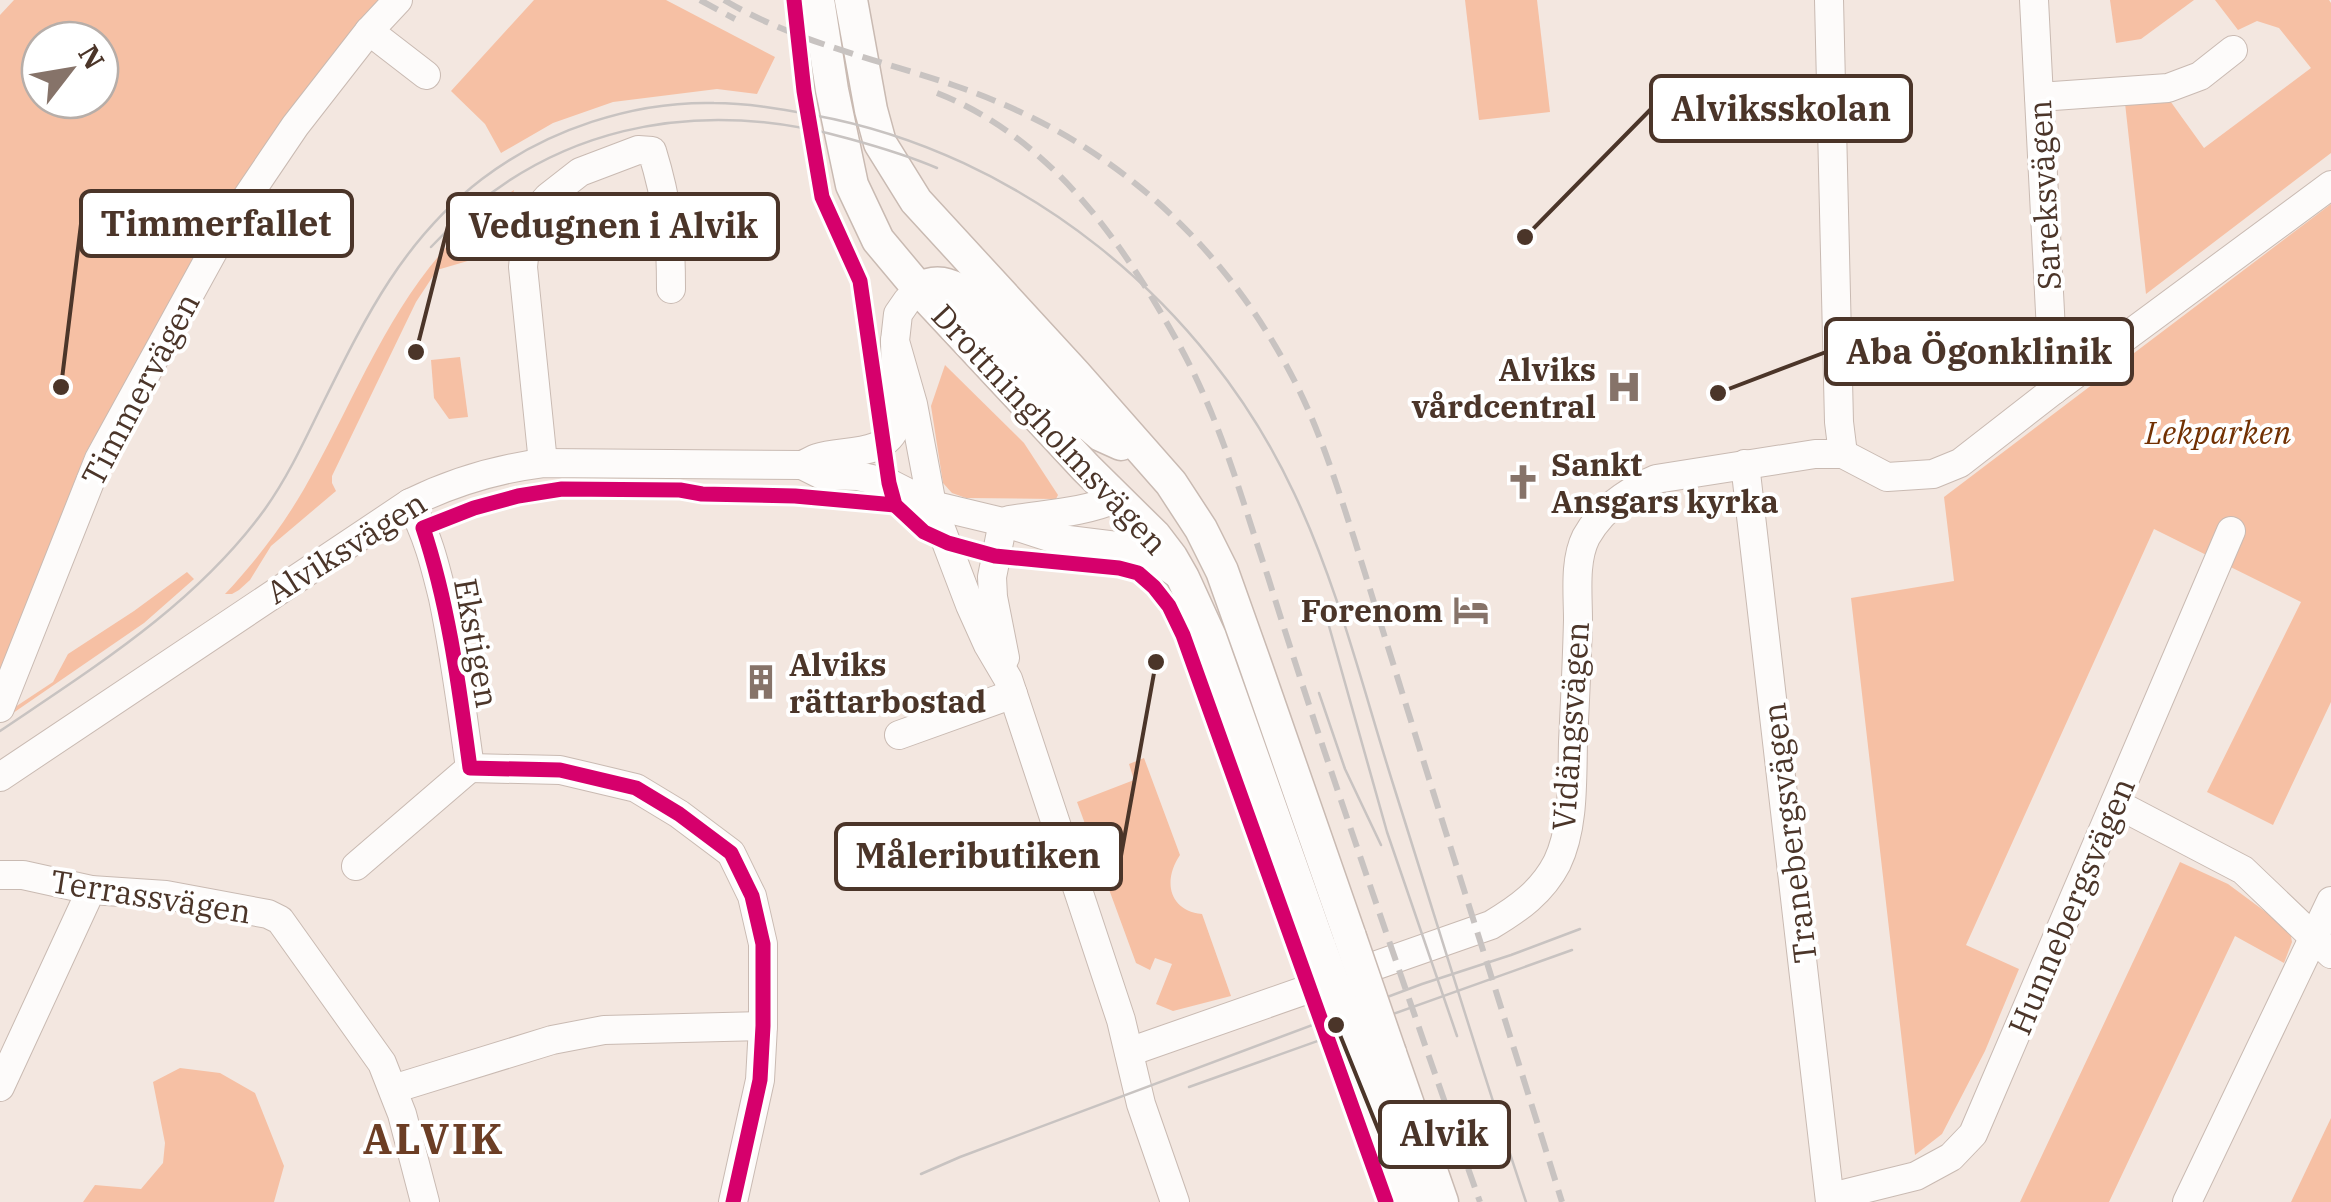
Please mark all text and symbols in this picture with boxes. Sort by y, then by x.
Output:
north arrow [20,20,120,120]
text: N [70,38,113,76]
callout: Alviksskolan [1651,76,1911,141]
text: Alviksskolan [1671,85,1891,131]
street label: Sareksvägen [2018,99,2070,291]
callout: Timmerfallet [81,191,352,256]
callout: Vedugnen i Alvik [448,194,778,259]
text: Timmerfallet [101,200,331,246]
text: Vedugnen i Alvik [468,202,758,248]
street label: Timmervägen [71,285,209,493]
street label: Drottningholmsvägen [923,295,1177,563]
callout: Aba Ögonklinik [1826,319,2132,384]
text: Aba Ögonklinik [1846,328,2112,374]
place label: Alviks vårdcentral [1412,348,1596,427]
hospital icon: Alviks vårdcentral [1605,368,1643,406]
park label: Lekparken [2144,411,2291,453]
place label: Sankt Ansgars kyrka [1551,443,1779,522]
church icon: Sankt Ansgars kyrka [1504,463,1542,501]
street label: Alviksvägen [258,481,434,613]
street label: Ekstigen [445,575,509,711]
place label: Forenom [1301,589,1443,631]
hotel icon: Forenom [1452,591,1490,629]
street label: Vidängsvägen [1542,620,1598,832]
place label: Alviks rättarbostad [789,643,986,722]
building icon: Alviks rättarbostad [742,663,780,701]
street label: Tranebergsvägen [1752,700,1826,966]
street label: Hunnebergsvägen [1998,771,2144,1041]
callout: Måleributiken [836,824,1121,889]
text: Måleributiken [855,832,1101,878]
street label: Terrassvägen [48,859,254,933]
callout: Alvik [1380,1102,1509,1167]
text: Alvik [1399,1110,1489,1156]
district label: ALVIK [363,1111,505,1166]

